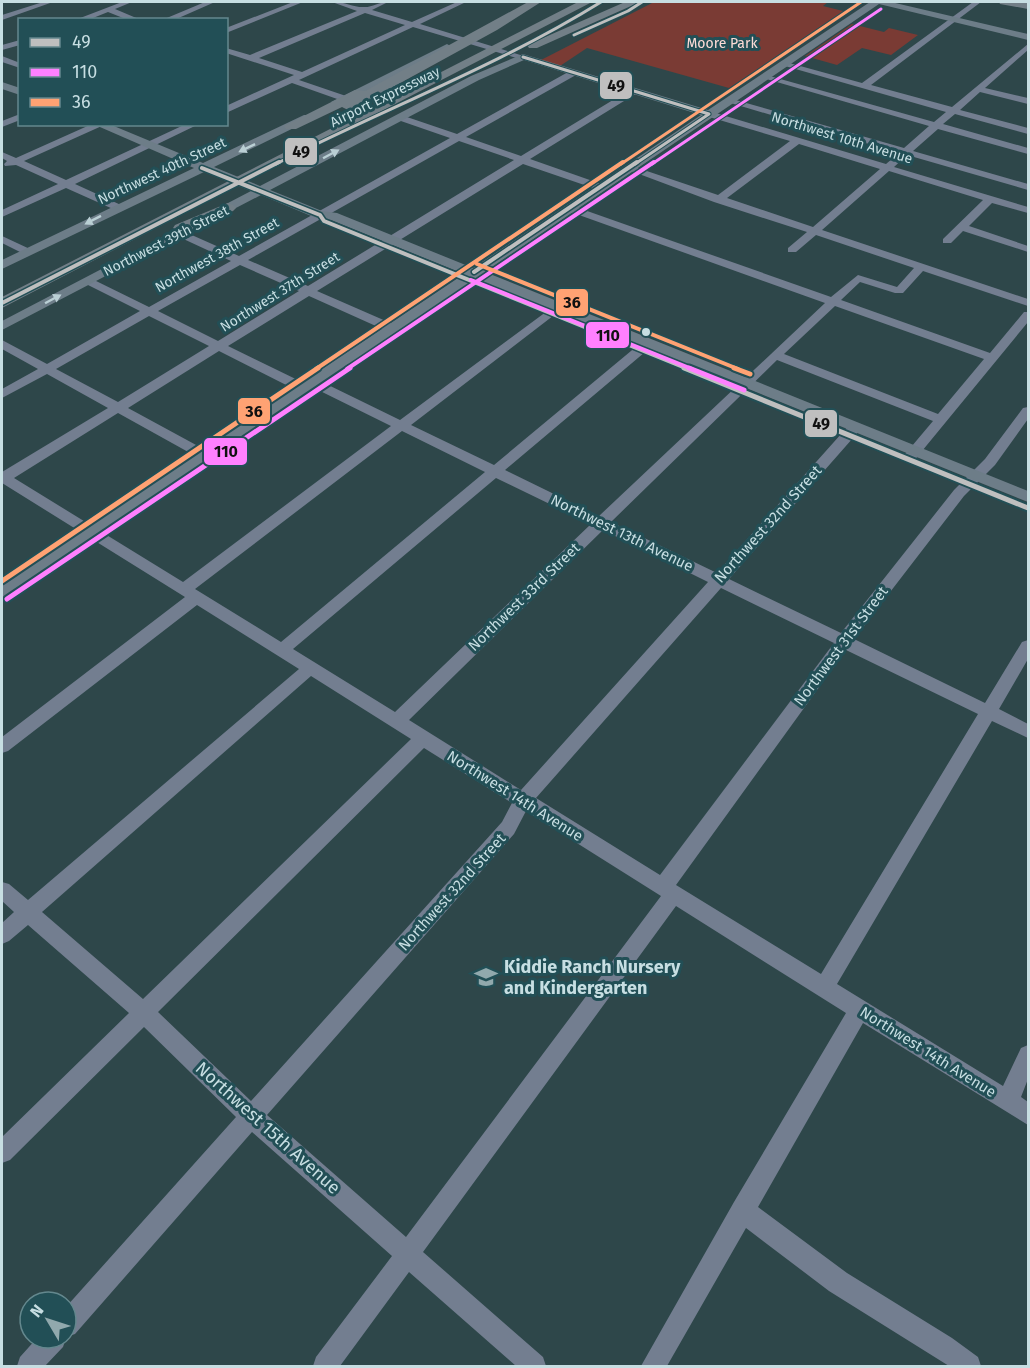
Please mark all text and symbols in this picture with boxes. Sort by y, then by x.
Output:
legend [18,18,228,126]
text: 49 [72,31,91,53]
park label: Moore Park [686,35,758,52]
text: 110 [72,61,97,83]
street label: Airport Expressway [327,63,443,131]
line badge: 49 [599,71,633,100]
text: 49 [607,76,625,95]
text: 36 [72,91,91,113]
street label: Northwest 10th Avenue [769,108,915,168]
street label: Northwest 40th Street [95,133,230,208]
line badge: 49 [284,137,318,166]
text: 49 [292,142,310,161]
one-way arrow [238,143,255,152]
one-way arrow [323,149,340,159]
street label: Northwest 39th Street [100,202,232,280]
street label: Northwest 38th Street [152,213,283,296]
one-way arrow [84,215,101,224]
street label: Northwest 37th Street [217,248,344,336]
line badge: 36 [555,288,589,317]
text: 36 [562,293,581,312]
one-way arrow [45,294,62,304]
line badge: 110 [585,321,630,349]
text: 110 [596,326,620,345]
unlabelled marker [640,326,652,338]
line badge: 36 [237,397,271,425]
text: 36 [244,402,263,421]
line badge: 49 [804,409,838,438]
text: 49 [812,414,830,433]
line badge: 110 [203,437,248,466]
text: 110 [214,442,238,461]
street label: Northwest 32nd Street [711,461,826,586]
street label: Northwest 13th Avenue [548,491,696,575]
street label: Northwest 33rd Street [464,539,584,655]
street label: Northwest 31st Street [790,582,892,709]
street label: Northwest 14th Avenue [444,747,586,845]
street label: Northwest 32nd Street [395,829,510,954]
place label: Kiddie Ranch Nursery and Kindergarten [504,956,681,999]
school or university icon: Kiddie Ranch Nursery and Kindergarten [473,964,499,990]
street label: Northwest 14th Avenue [857,1003,999,1101]
street label: Northwest 15th Avenue [191,1057,345,1199]
north arrow [18,1290,78,1350]
text: N [26,1301,47,1321]

